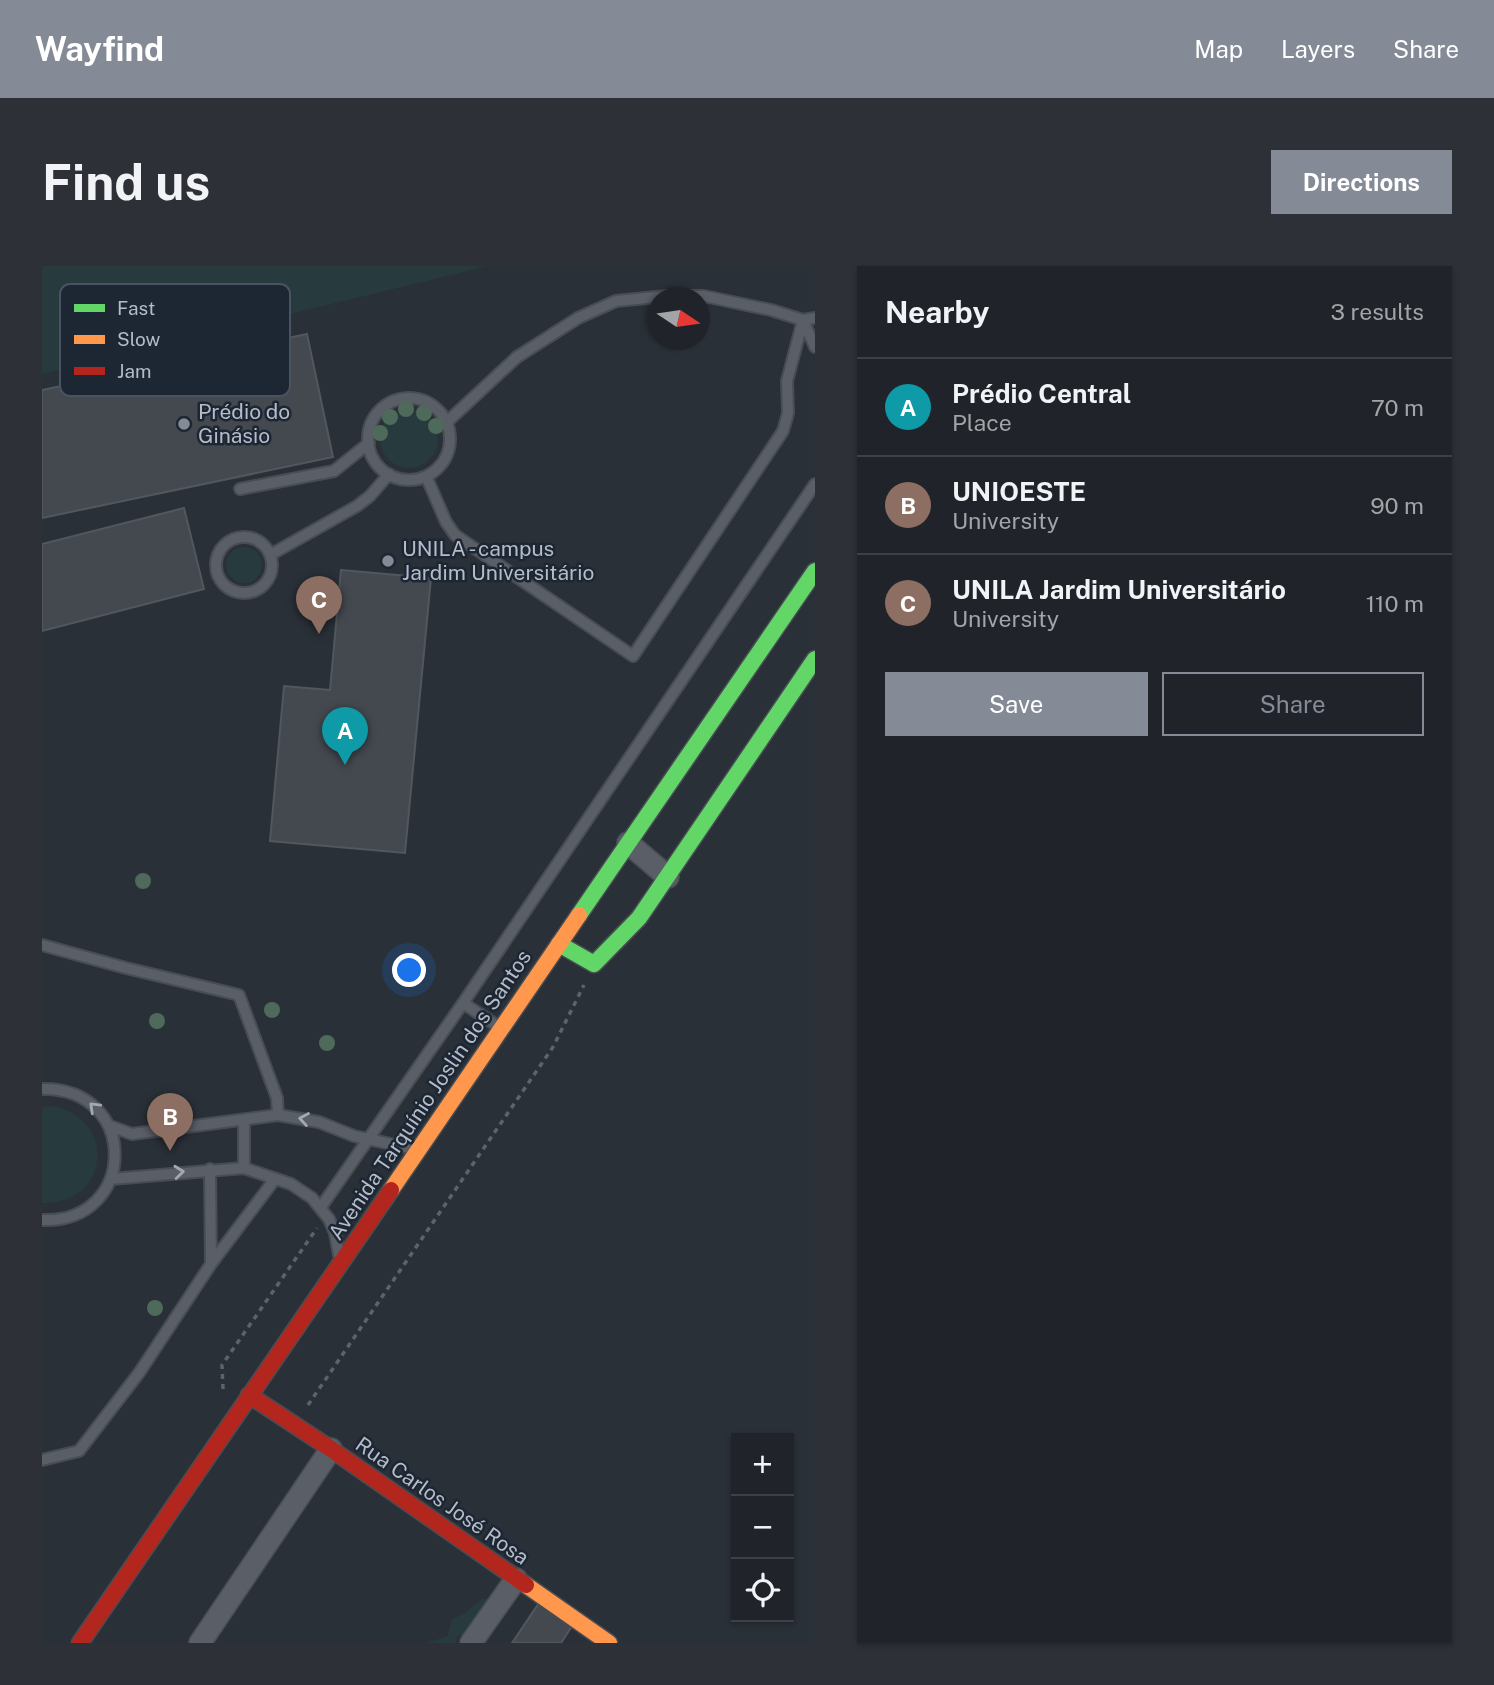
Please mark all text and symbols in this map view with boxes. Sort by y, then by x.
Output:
text: Wayfind [35,30,164,68]
text: Map [1194,35,1243,63]
text: Layers [1281,35,1355,63]
text: Share [1393,35,1459,63]
button: Directions [1271,150,1452,214]
text: Find us [42,153,210,211]
legend [60,284,290,396]
north arrow [647,287,710,350]
text: Nearby [885,294,989,330]
text: Fast [117,297,155,319]
text: 3 results [1330,298,1424,325]
text: Slow [117,328,161,350]
text: Jam [117,360,151,382]
text: Prédio Central [952,378,1131,409]
text: A [900,394,916,421]
text: 70 m [1371,394,1424,421]
place label: Prédio do Ginásio [198,399,290,448]
text: Place [952,409,1012,436]
marker: Prédio do Ginásio [176,416,192,432]
text: UNIOESTE [952,476,1086,507]
text: B [900,492,916,519]
text: 90 m [1370,492,1424,519]
text: University [952,507,1059,534]
place label: UNILA - campus Jardim Universitário [402,536,594,585]
marker: UNILA - campus Jardim Universitário [380,553,396,569]
text: UNILA Jardim Universitário [952,574,1286,605]
pin: C [296,576,342,634]
text: C [900,590,916,617]
text: 110 m [1366,590,1424,617]
text: University [952,605,1059,632]
button: Save [885,672,1148,736]
button: Share [1162,672,1424,736]
pin: A [322,707,368,765]
street label: Avenida Tarquínio Joslin dos Santos [323,945,536,1244]
your location [392,953,426,987]
pin: B [147,1093,193,1151]
one-way arrow [89,1102,102,1115]
one-way arrow [298,1112,310,1127]
one-way arrow [173,1165,185,1180]
street label: Rua Carlos José Rosa [351,1431,534,1570]
map controls [731,1433,794,1622]
button: + [731,1433,794,1496]
button: − [731,1496,794,1559]
button: locate [731,1559,794,1622]

